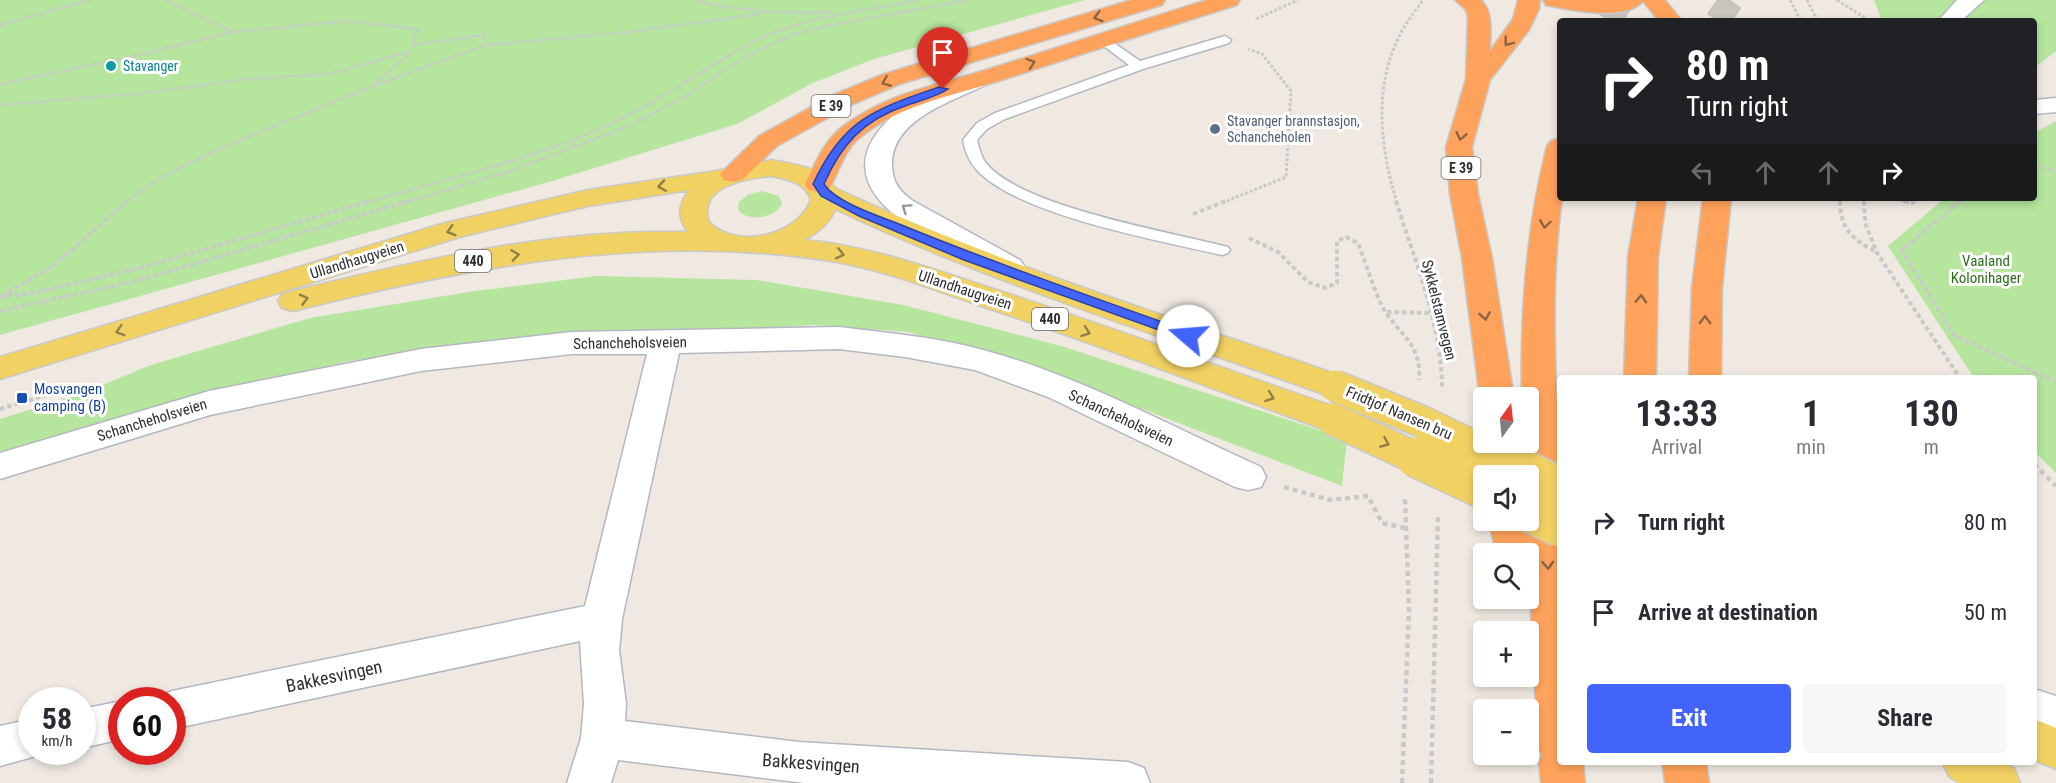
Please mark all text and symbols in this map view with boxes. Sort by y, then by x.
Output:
one-way arrow [1093,10,1104,22]
pin [917,27,968,89]
one-way arrow [1504,35,1515,46]
icon: arrive [926,36,959,69]
text: 80 m [1686,41,1769,90]
icon: right [1587,42,1665,120]
place label: Stavanger [123,58,178,74]
one-way arrow [1025,58,1036,71]
marker: Stavanger [104,59,118,73]
one-way arrow [882,75,893,87]
text: Turn right [1686,91,1788,123]
road number: E 39 [812,95,850,117]
place label: Stavanger brannstasjon, Schancheholen [1227,113,1360,145]
marker: Stavanger brannstasjon, Schancheholen [1208,122,1222,136]
one-way arrow [1456,130,1469,140]
icon: left [1686,156,1719,189]
icon: ahead [1749,156,1782,189]
icon: ahead [1812,156,1845,189]
icon: right [1875,156,1908,189]
road number: E 39 [1442,157,1480,179]
one-way arrow [657,179,667,191]
one-way arrow [902,204,913,215]
one-way arrow [1540,219,1552,228]
one-way arrow [446,224,457,236]
street label: Ullandhaugveien [308,237,406,283]
one-way arrow [835,247,845,260]
road number: 440 [455,250,491,272]
one-way arrow [511,250,520,262]
park label: Vaaland Kolonihager [1951,252,2022,287]
street label: Sykkelstamvegen [1418,258,1460,362]
street label: Ullandhaugveien [916,266,1014,314]
one-way arrow [299,293,309,306]
one-way arrow [1634,294,1647,303]
position arrow [1156,304,1220,368]
road number: 440 [1032,308,1068,330]
one-way arrow [1478,310,1491,320]
one-way arrow [1699,315,1711,324]
one-way arrow [115,324,126,336]
one-way arrow [1081,324,1091,337]
street label: Schancheholsveien [573,333,687,353]
place label: Mosvangen camping (B) [34,380,106,415]
street label: Fridtjof Nansen bru [1343,383,1455,443]
street label: Schancheholsveien [1066,386,1176,450]
north arrow [1473,387,1539,453]
map controls [1473,387,1539,765]
one-way arrow [1264,390,1275,403]
marker: Mosvangen camping (B) [15,391,29,405]
text: 13:33 [1635,393,1718,435]
text: 1 [1802,393,1820,435]
text: 130 [1904,393,1959,435]
street label: Schancheholsveien [95,395,209,445]
text: Arrival [1651,435,1702,459]
text: min [1796,435,1826,459]
text: m [1924,435,1939,459]
one-way arrow [1379,436,1390,448]
button: sound [1473,465,1539,531]
icon: right [1587,506,1620,539]
text: Turn right [1638,510,1725,535]
text: 80 m [1964,510,2007,535]
button: search [1473,543,1539,609]
one-way arrow [1541,561,1554,570]
icon: arrive [1587,596,1620,629]
text: Arrive at destination [1638,600,1818,625]
text: 50 m [1964,600,2007,625]
button: + [1473,621,1539,687]
street label: Bakkesvingen [284,656,384,696]
button: Exit [1587,684,1791,753]
button: Share [1803,684,2007,753]
speed limit sign: 60 [108,687,186,765]
button: − [1473,699,1539,765]
text: 58 [42,701,72,736]
text: km/h [42,732,72,750]
street label: Bakkesvingen [762,749,860,777]

